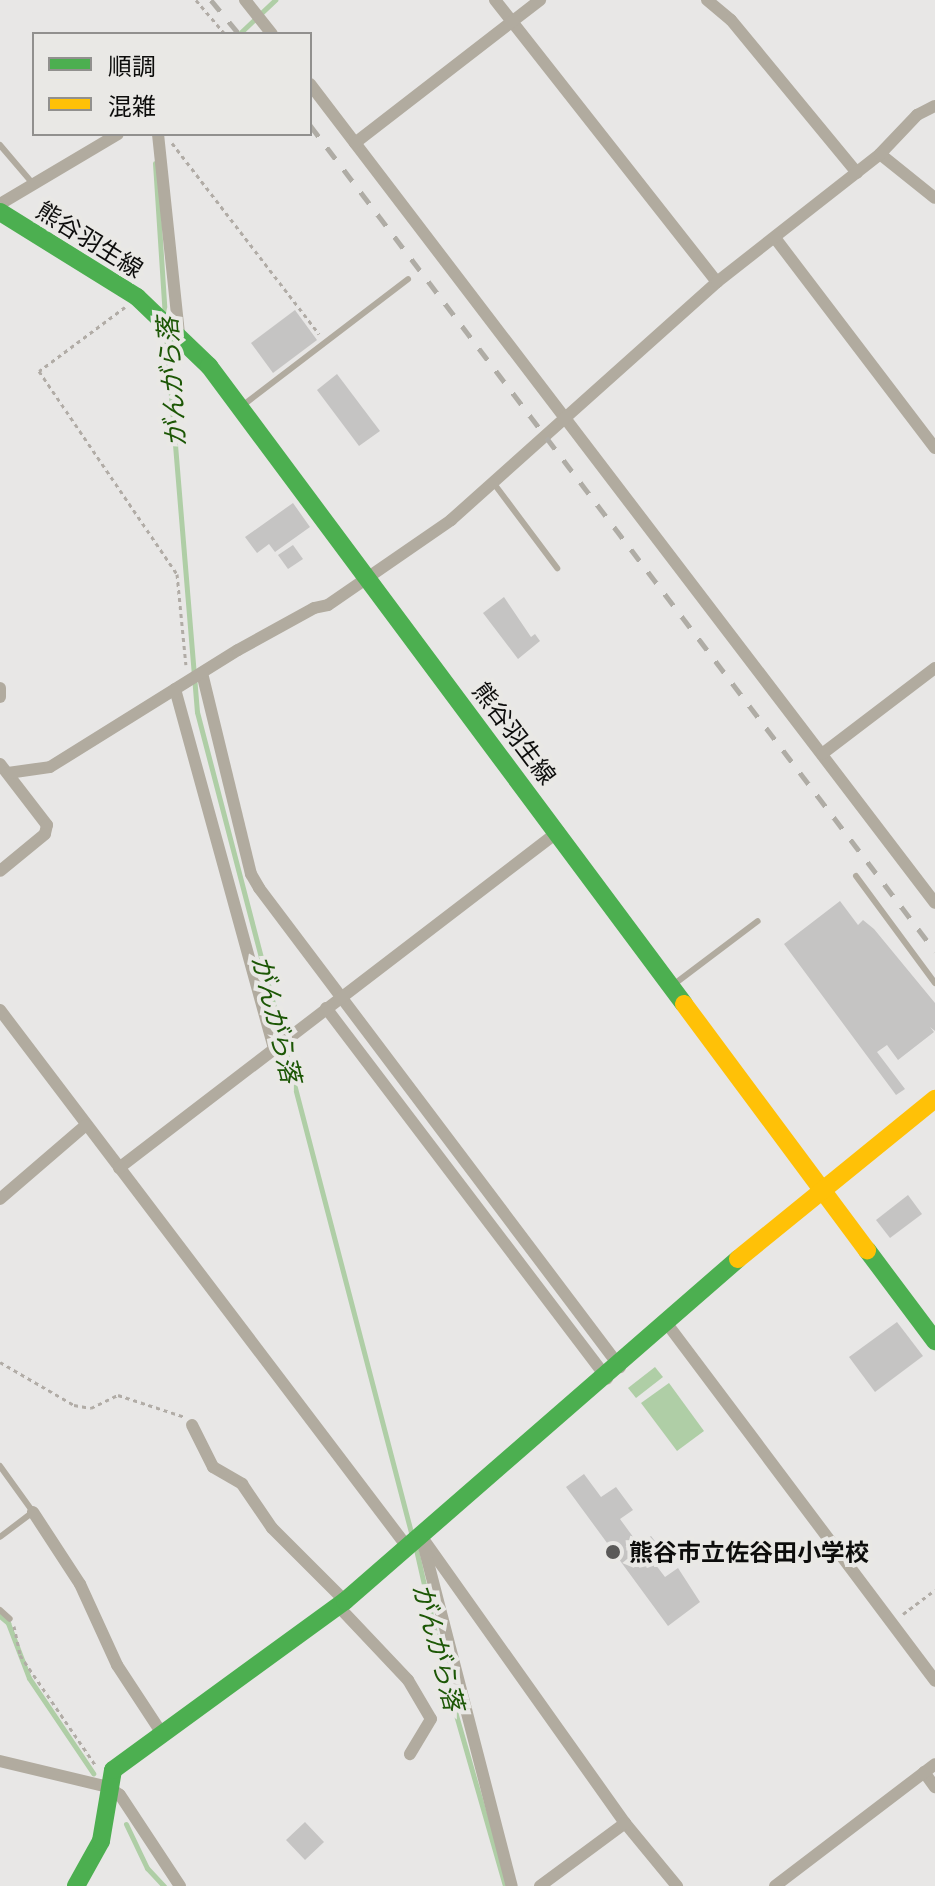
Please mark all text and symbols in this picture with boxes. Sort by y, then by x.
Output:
legend [32,32,312,136]
text: 順調 [108,51,156,80]
text: 混雑 [108,91,156,120]
street label: 熊谷羽生線 [31,195,149,283]
water label: がんがら落 [152,316,192,448]
street label: 熊谷羽生線 [467,676,563,790]
water label: がんがら落 [245,952,307,1086]
place label: 熊谷市立佐谷田小学校 [629,1538,869,1566]
marker: 熊谷市立佐谷田小学校 [604,1543,622,1561]
water label: がんがら落 [406,1580,470,1714]

